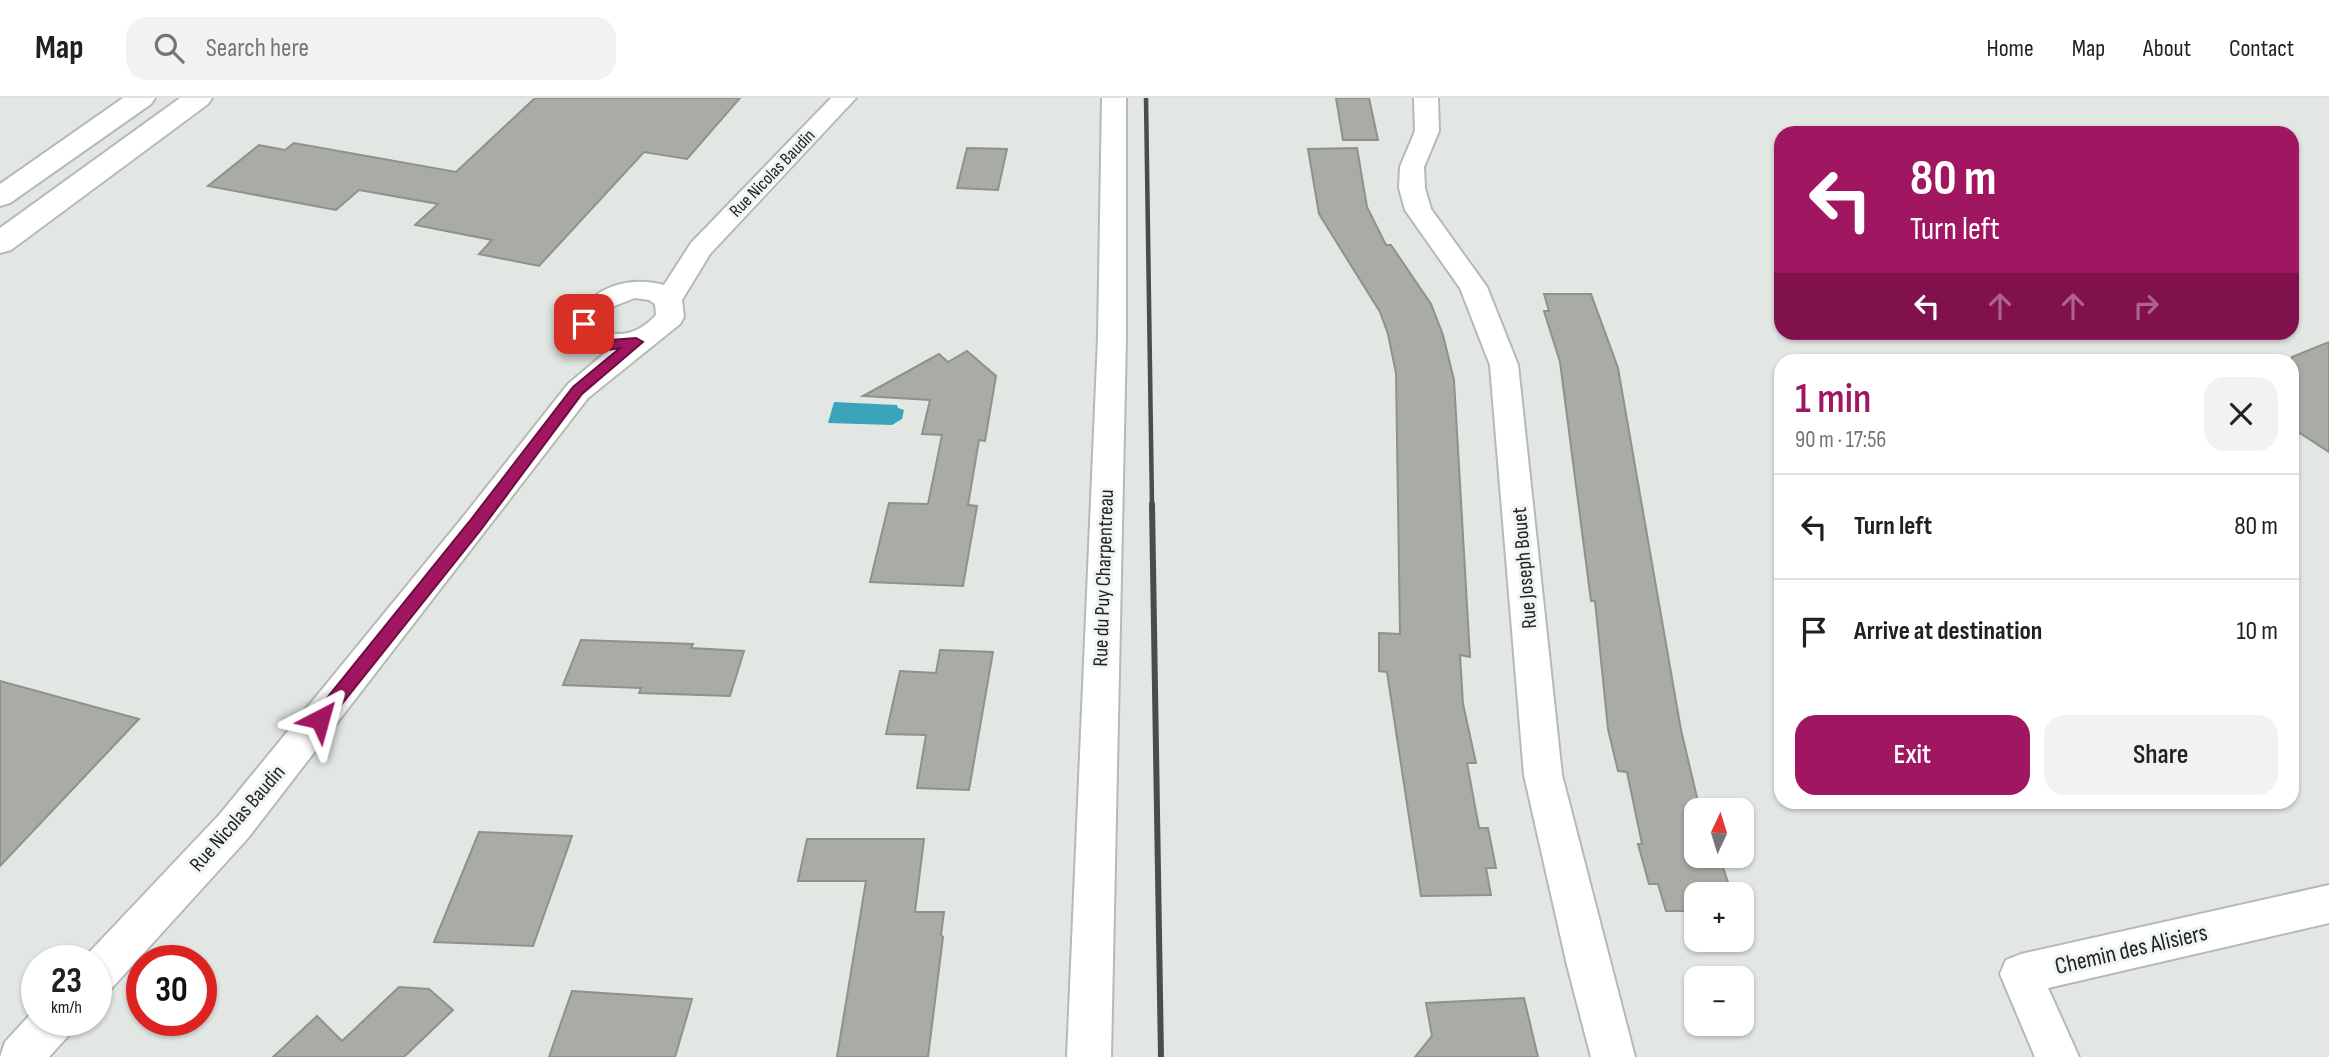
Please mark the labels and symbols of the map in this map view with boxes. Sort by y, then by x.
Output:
street label: Rue Nicolas Baudin [725,125,819,222]
pin [554,294,614,354]
street label: Rue du Puy Charpentreau [1088,489,1119,667]
street label: Rue Joseph Bouet [1507,506,1542,630]
position arrow [283,682,357,756]
street label: Rue Nicolas Baudin [184,760,290,877]
north arrow [1684,798,1754,868]
street label: Chemin des Alisiers [2052,918,2210,981]
speed limit sign: 30 [126,945,217,1036]

